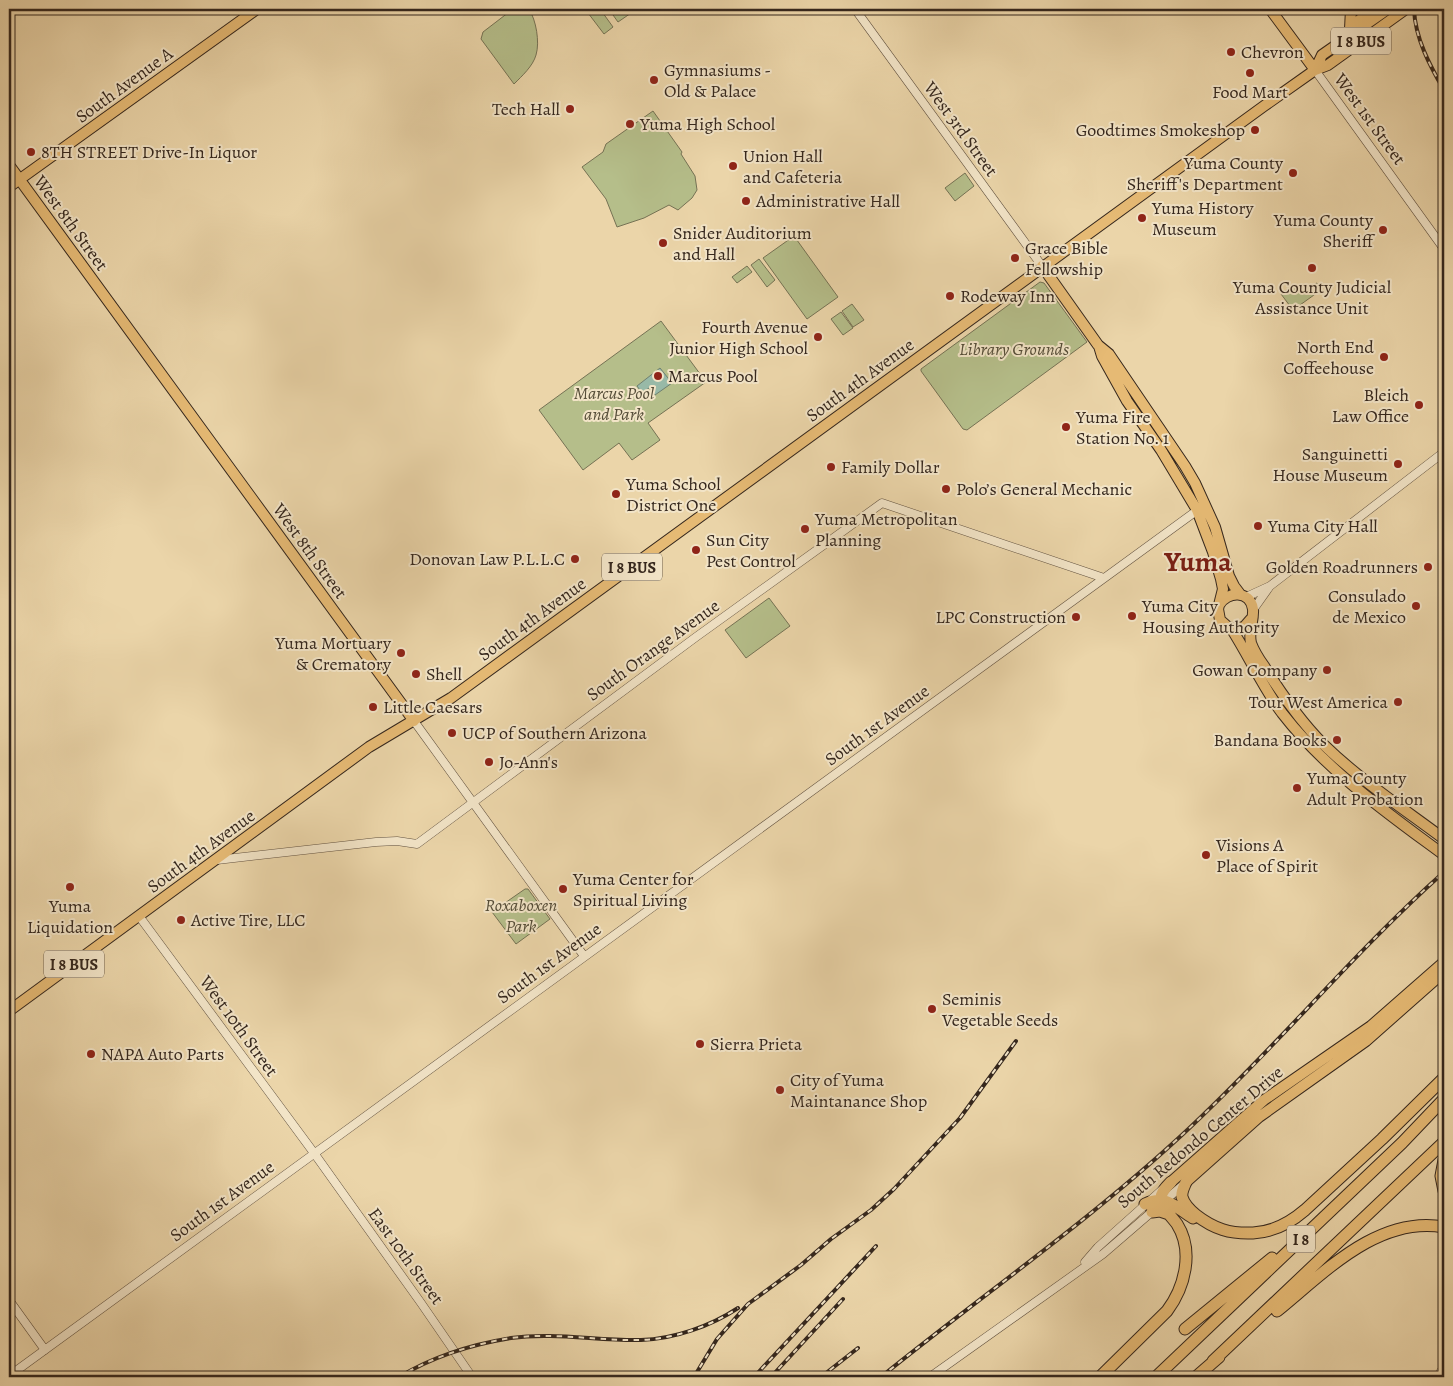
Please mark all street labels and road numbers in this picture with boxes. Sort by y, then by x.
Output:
road number: I 8 BUS [1331,27,1391,54]
street label: South Avenue A [71,41,178,128]
street label: West 1st Street [1328,68,1411,170]
street label: West 3rd Street [918,76,1004,181]
street label: West 8th Street [28,170,114,276]
street label: South 4th Avenue [801,333,919,427]
street label: West 8th Street [267,498,353,604]
road number: I 8 BUS [602,554,662,580]
street label: South 4th Avenue [473,572,591,666]
street label: South Orange Avenue [582,594,724,706]
street label: South 1st Avenue [820,679,934,771]
street label: South 4th Avenue [142,804,260,898]
street label: South 1st Avenue [492,917,606,1009]
road number: I 8 BUS [44,951,104,978]
street label: West 10th Street [194,970,284,1081]
street label: South Redondo Center Drive [1112,1060,1288,1214]
street label: South 1st Avenue [165,1155,279,1247]
street label: East 10th Street [363,1203,449,1309]
road number: I 8 [1287,1226,1315,1252]

